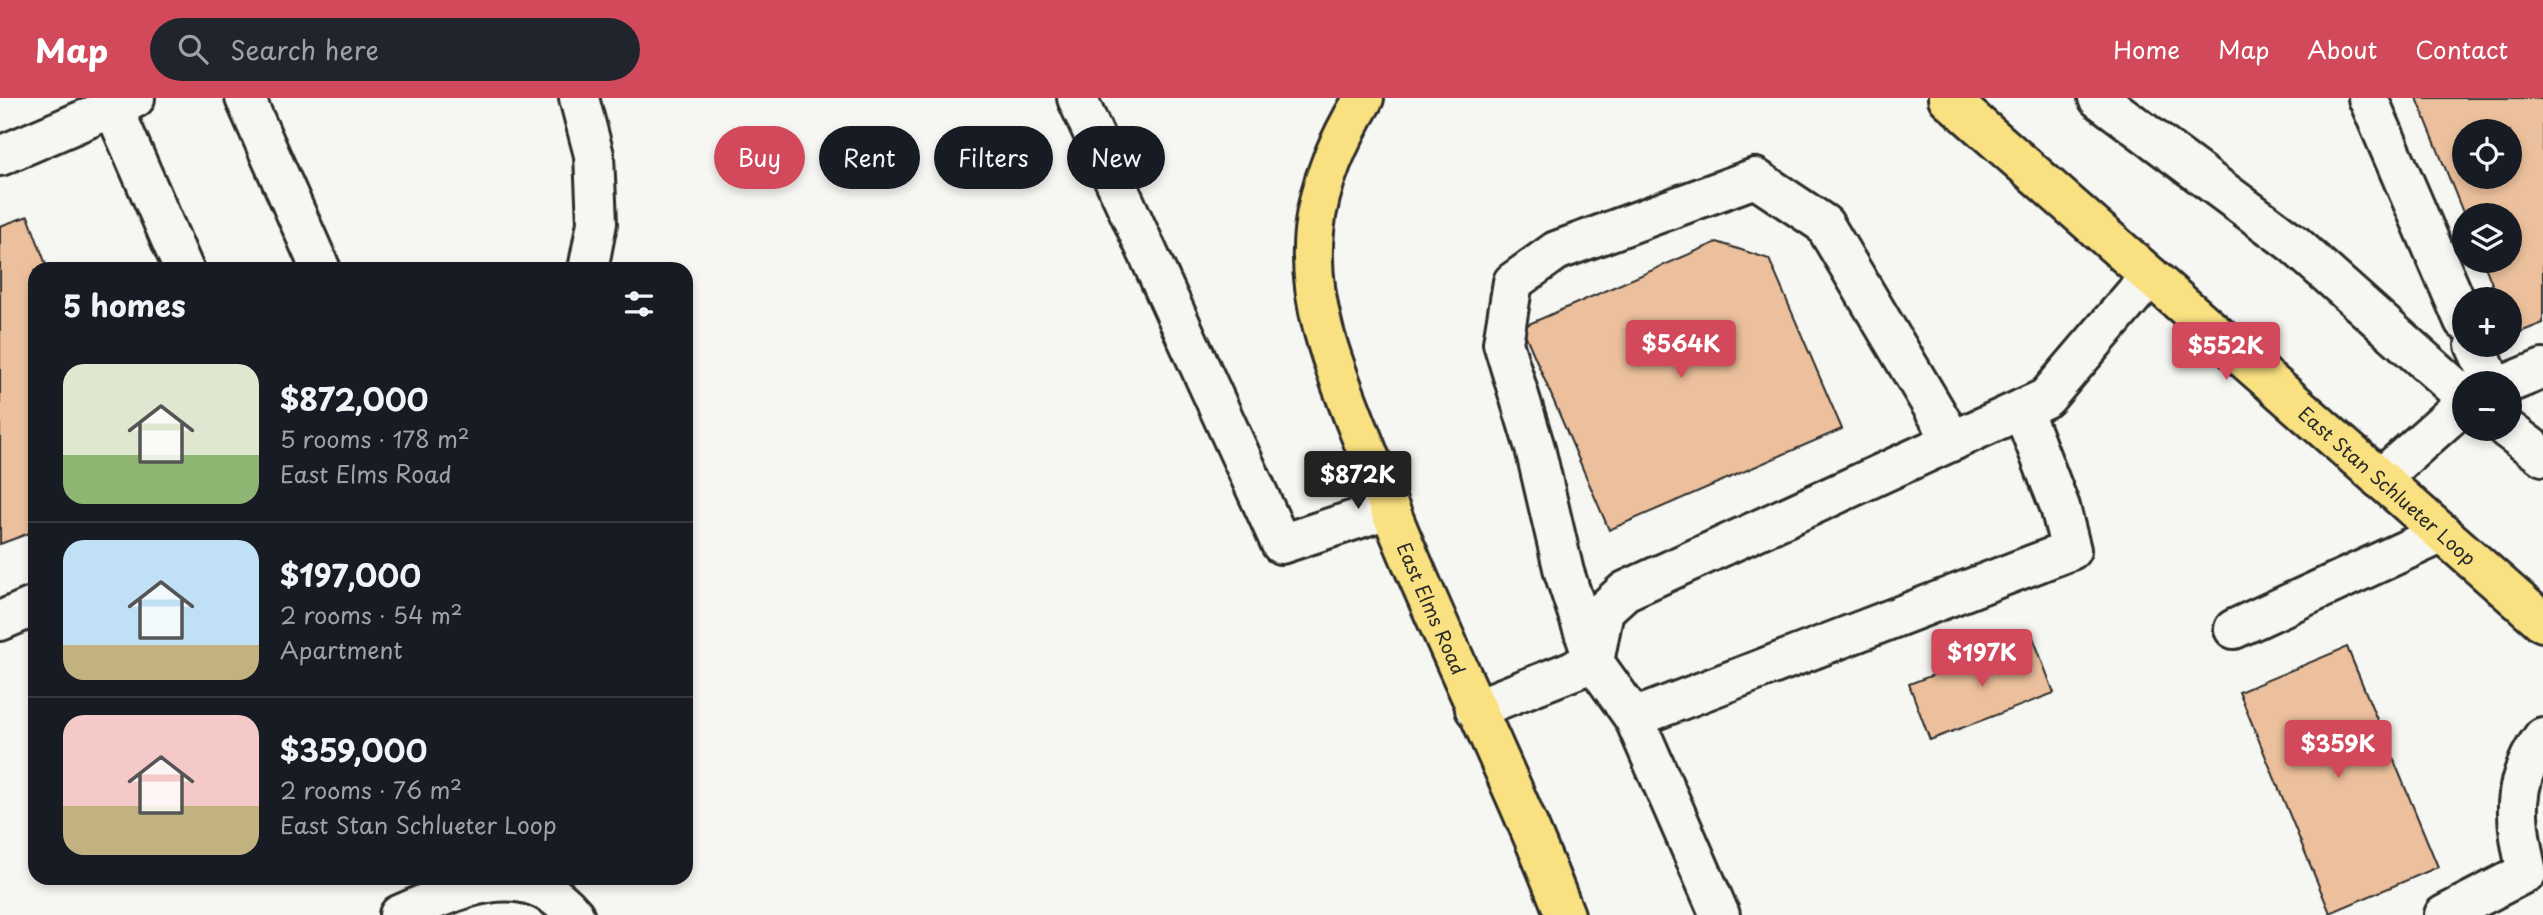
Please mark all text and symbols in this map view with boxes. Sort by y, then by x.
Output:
search box [150,18,640,81]
text: Map [35,24,108,74]
icon: search [174,30,212,68]
text: Search here [230,30,379,69]
text: Home [2113,31,2180,67]
text: Map [2218,31,2269,67]
text: About [2307,31,2377,67]
text: Contact [2415,31,2508,67]
map controls [2452,119,2522,441]
button: locate [2452,119,2522,189]
chip: Buy [714,126,805,189]
chip: Rent [819,126,920,189]
chip: Filters [934,126,1053,189]
chip: New [1067,126,1165,189]
button: layers [2452,203,2522,273]
text: 5 homes [63,282,186,327]
icon: filters [620,285,658,323]
button: + [2452,287,2522,357]
pin: $564K [1632,320,1730,380]
pin: $552K [2177,322,2275,382]
text: $564K [1642,325,1720,360]
text: $552K [2188,327,2264,362]
button: − [2452,371,2522,441]
text: $872,000 [280,376,428,421]
icon: home [119,392,203,476]
street label: East Stan Schlueter Loop [2293,399,2483,571]
text: 5 rooms · 178 m² [280,421,470,456]
pin: $872K [1309,452,1407,511]
text: East Elms Road [280,456,452,491]
text: $872K [1320,456,1396,491]
street label: East Elms Road [1391,538,1473,679]
text: $197,000 [280,552,421,597]
icon: home [119,568,203,652]
text: 2 rooms · 54 m² [280,597,463,632]
pin: $197K [1933,630,2031,689]
text: Apartment [280,632,403,667]
text: $197K [1947,634,2017,669]
pin: $359K [2289,720,2387,780]
text: $359K [2301,725,2375,760]
text: $359,000 [280,727,427,772]
icon: home [119,743,203,827]
text: 2 rooms · 76 m² [280,772,462,807]
text: East Stan Schlueter Loop [280,807,557,842]

